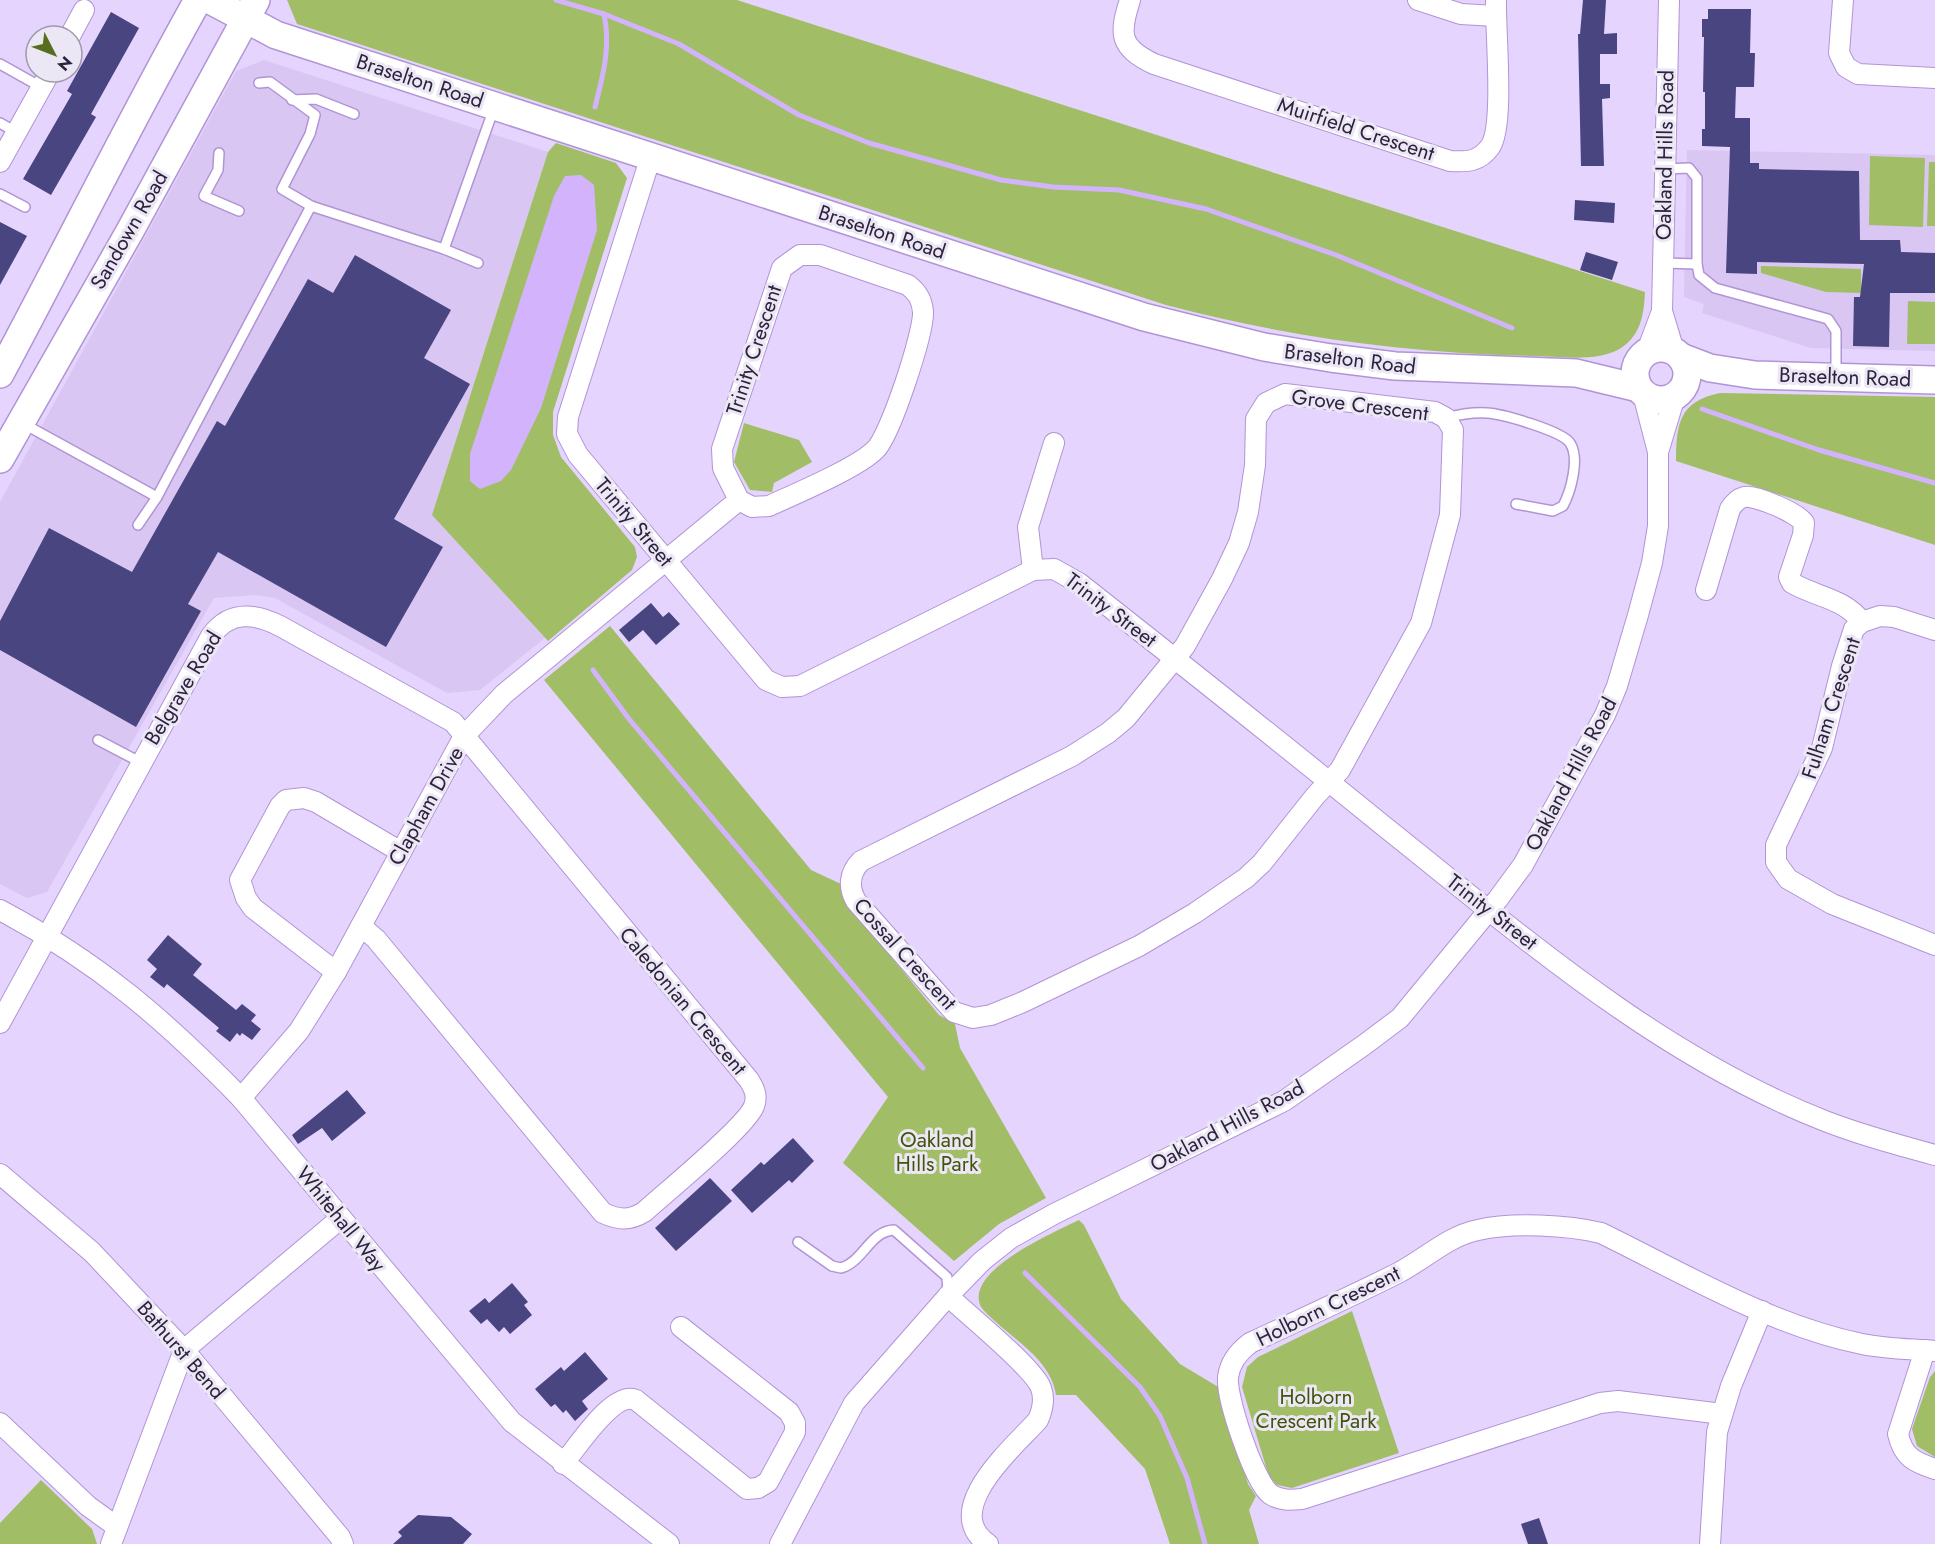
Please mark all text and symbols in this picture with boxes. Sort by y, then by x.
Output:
north arrow [24,24,84,84]
street label: Braselton Road [352,46,488,116]
text: N [52,51,78,76]
street label: Oakland Hills Road [1649,70,1681,240]
street label: Muirfield Crescent [1274,89,1438,169]
street label: Sandown Road [83,165,175,295]
street label: Braselton Road [814,197,950,267]
street label: Trinity Crescent [719,281,789,419]
street label: Braselton Road [1283,336,1417,382]
street label: Braselton Road [1778,360,1912,394]
street label: Grove Crescent [1290,382,1430,428]
street label: Trinity Street [588,471,680,573]
street label: Trinity Street [1059,566,1163,654]
street label: Belgrave Road [137,625,229,751]
street label: Fulham Crescent [1794,633,1868,783]
street label: Oakland Hills Road [1518,692,1624,856]
street label: Clapham Drive [381,741,471,871]
street label: Trinity Street [1440,867,1544,957]
street label: Cossal Crescent [847,891,963,1017]
street label: Caledonian Crescent [612,921,754,1081]
street label: Oakland Hills Road [1145,1073,1309,1179]
park label: Oakland Hills Park [896,1125,979,1179]
street label: Whitehall Way [289,1160,393,1279]
street label: Holborn Crescent [1251,1258,1405,1354]
street label: Bathurst Bend [130,1294,232,1406]
park label: Holborn Crescent Park [1255,1382,1377,1436]

